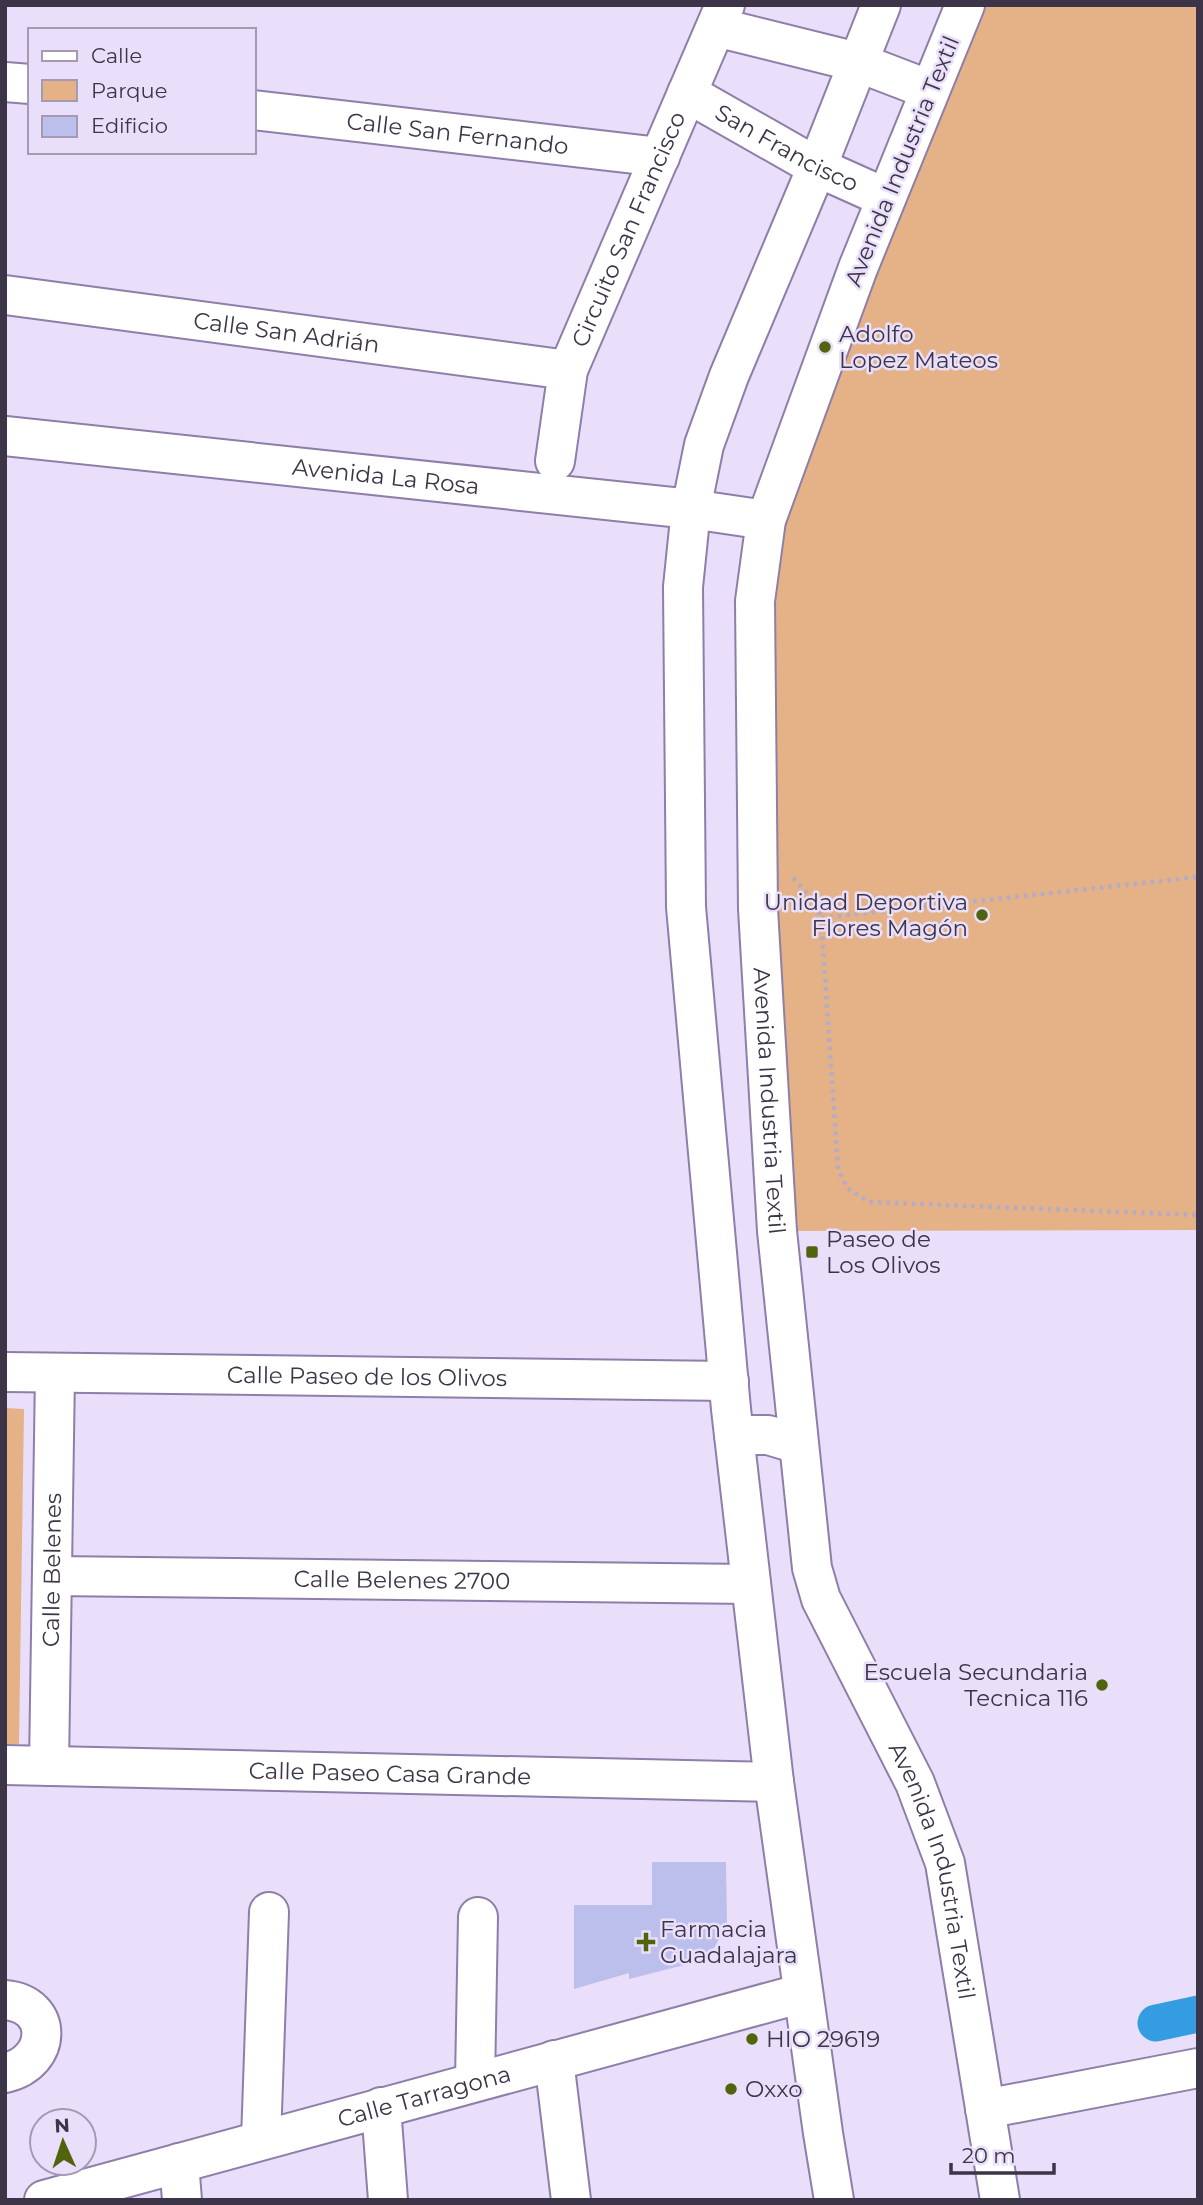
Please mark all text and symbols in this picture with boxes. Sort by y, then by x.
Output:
legend [28,28,256,154]
street label: Avenida Industria Textil [839,32,965,290]
text: Calle [91,43,142,68]
text: Parque [91,78,167,103]
street label: San Francisco [710,98,863,198]
street label: Calle San Fernando [345,107,570,160]
street label: Circuito San Francisco [566,107,691,351]
text: Edificio [91,113,168,138]
street label: Calle San Adrián [192,306,381,359]
place label: Adolfo Lopez Mateos [839,320,998,374]
marker: Adolfo Lopez Mateos [817,339,833,355]
street label: Avenida La Rosa [291,453,481,500]
place label: Unidad Deportiva Flores Magón [764,888,968,942]
marker: Unidad Deportiva Flores Magón [974,907,990,923]
street label: Avenida Industria Textil [747,966,791,1236]
place label: Paseo de Los Olivos [826,1225,940,1279]
marker: Paseo de Los Olivos [804,1244,820,1260]
street label: Calle Paseo de los Olivos [227,1361,507,1392]
street label: Calle Belenes [37,1493,67,1647]
street label: Calle Belenes 2700 [293,1565,510,1595]
place label: Escuela Secundaria Tecnica 116 [864,1658,1088,1712]
marker: Escuela Secundaria Tecnica 116 [1094,1677,1110,1693]
street label: Avenida Industria Textil [883,1737,981,2001]
street label: Calle Paseo Casa Grande [248,1756,532,1791]
place label: Farmacia Guadalajara [660,1915,797,1969]
marker: Farmacia Guadalajara [638,1934,654,1950]
place label: HIO 29619 [766,2025,880,2053]
marker: HIO 29619 [744,2031,760,2047]
street label: Calle Tarragona [334,2059,514,2133]
place label: Oxxo [745,2075,803,2103]
marker: Oxxo [723,2081,739,2097]
north arrow [28,2107,98,2177]
text: N [54,2114,70,2137]
scale bar [951,2132,1054,2176]
text: 20 m [962,2143,1016,2168]

